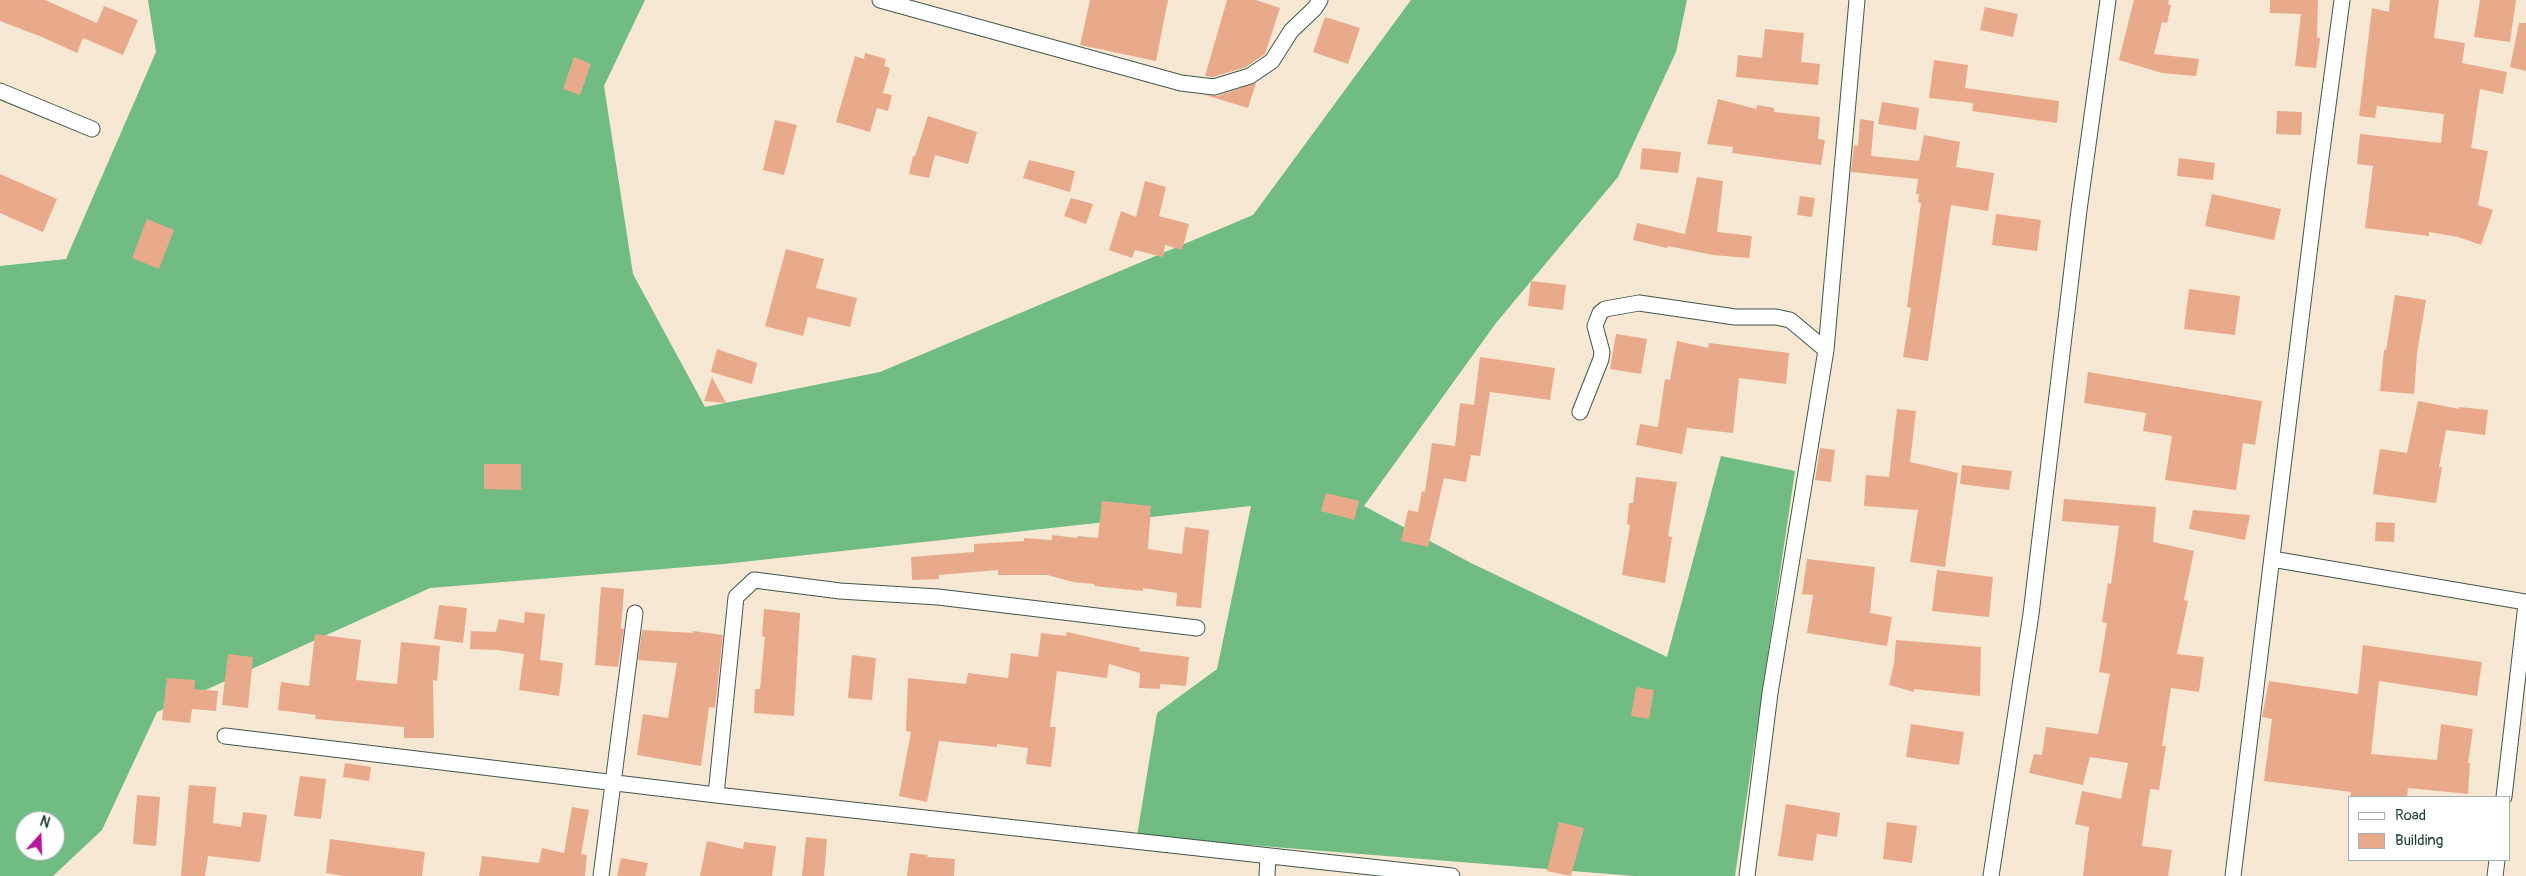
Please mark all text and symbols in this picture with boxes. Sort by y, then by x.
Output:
legend [2348,796,2511,861]
text: Road [2395,806,2426,825]
north arrow [15,811,65,861]
text: N [38,813,52,832]
text: Building [2395,831,2443,850]

